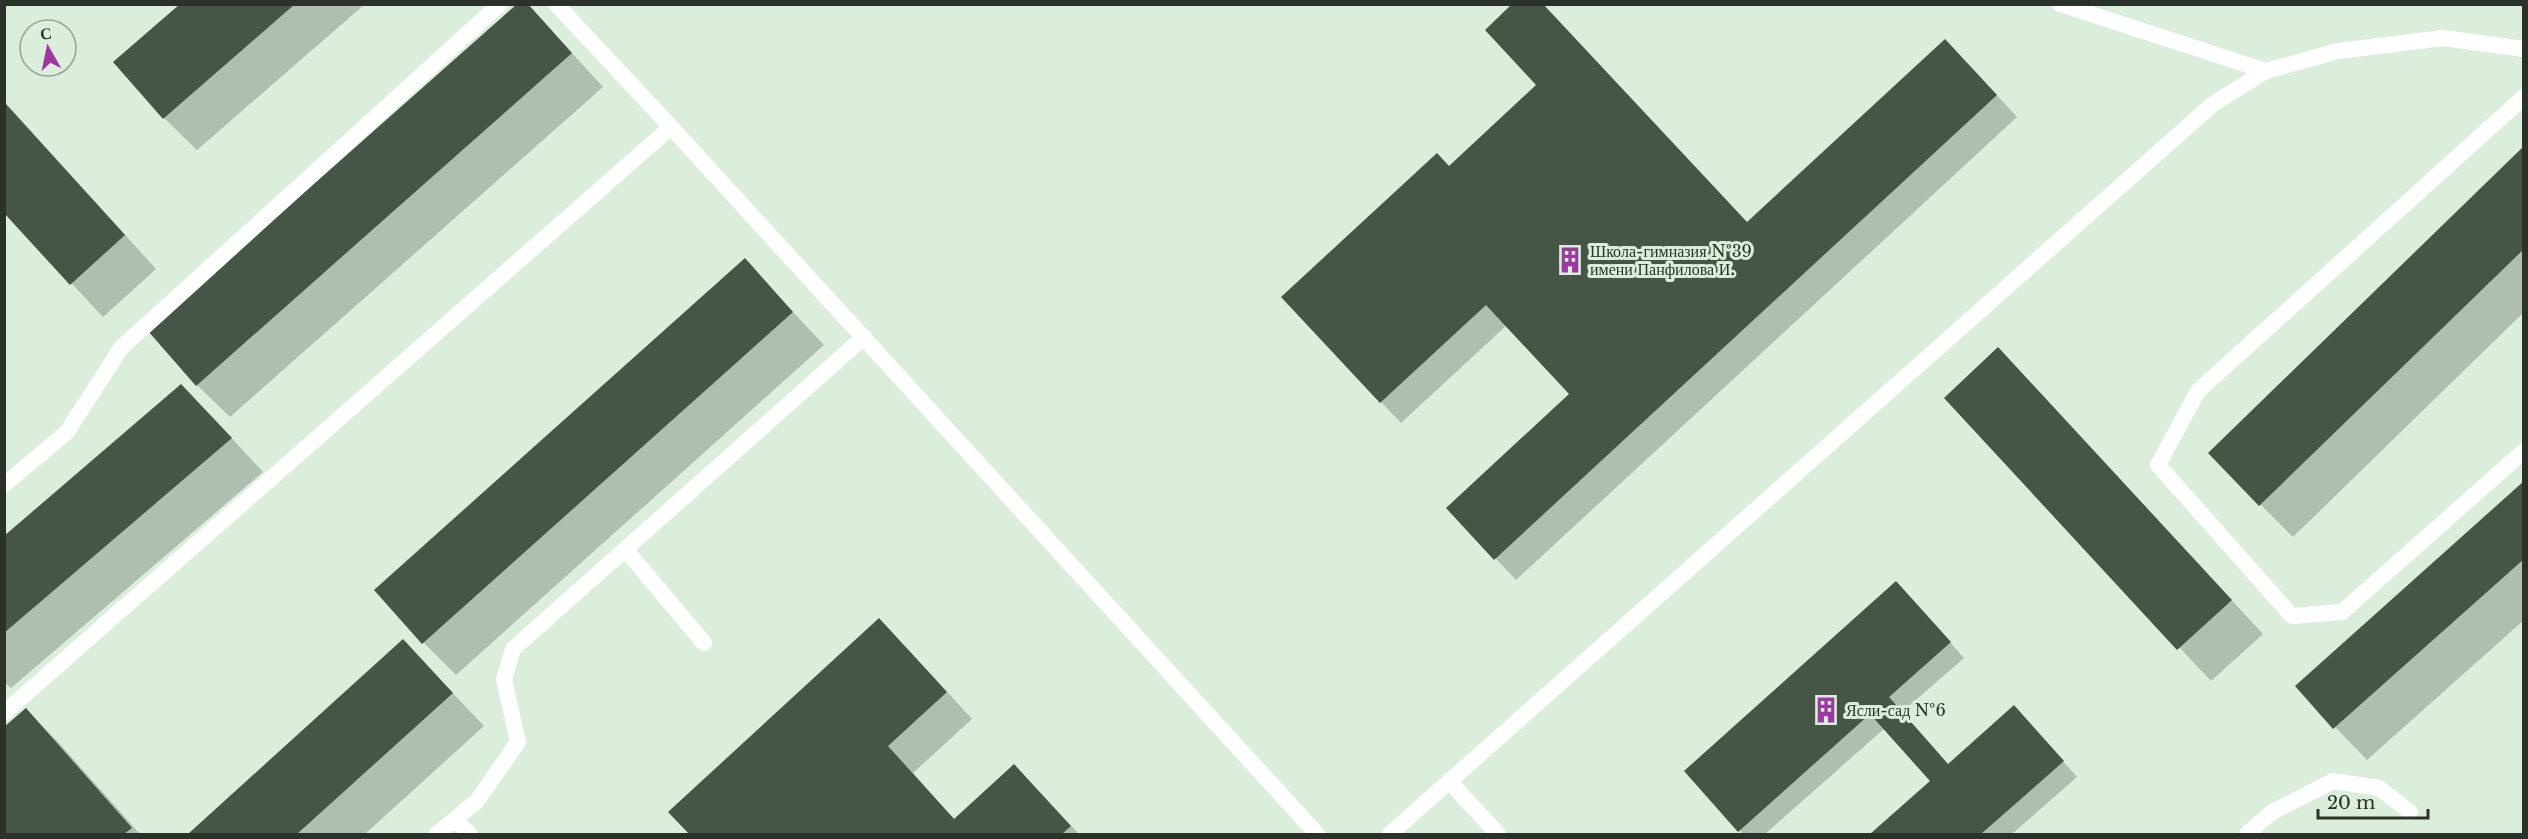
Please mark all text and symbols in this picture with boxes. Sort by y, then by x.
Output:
north arrow [18,18,78,78]
text: С [38,22,53,44]
place label: Школа-гимназия №39 имени Панфилова И. [1590,241,1752,279]
building icon: Школа-гимназия №39 имени Панфилова И. [1555,245,1585,275]
building icon: Ясли-сад №6 [1811,695,1841,725]
place label: Ясли-сад №6 [1846,700,1946,720]
scale bar [2318,782,2428,820]
text: 20 m [2327,792,2375,814]

